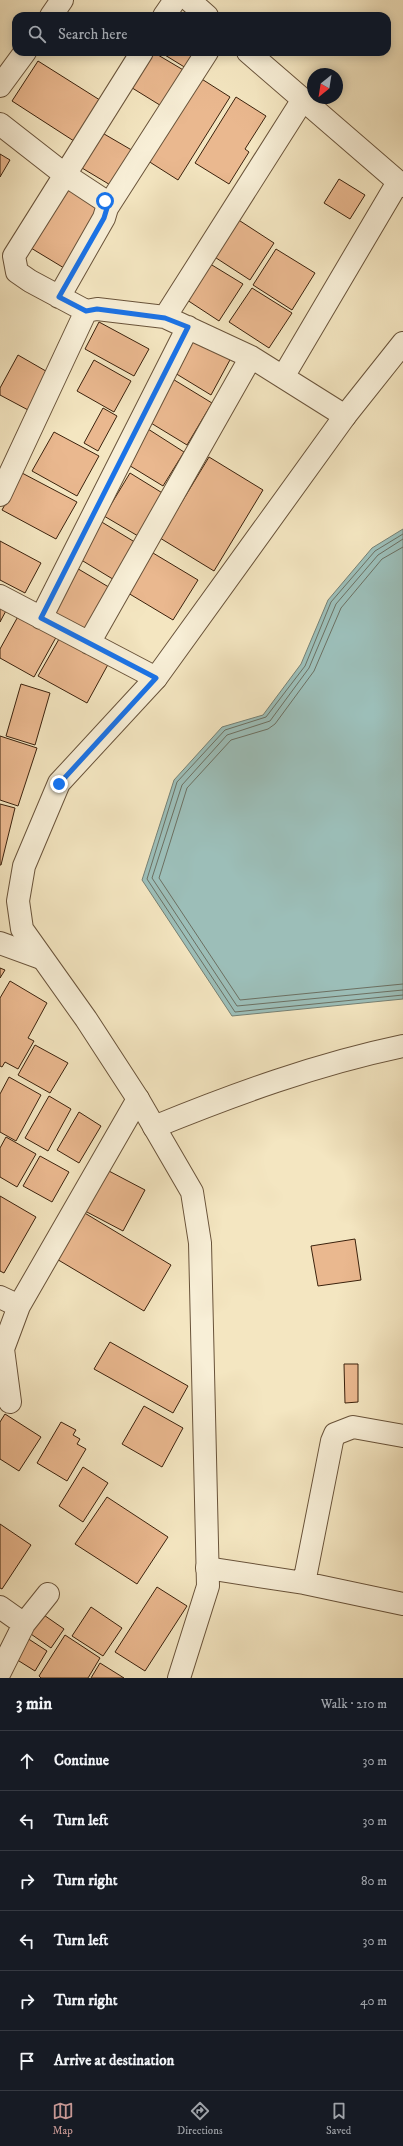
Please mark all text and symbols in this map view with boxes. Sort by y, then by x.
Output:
search box [12,12,391,56]
icon: search [26,23,48,45]
text: Search here [58,25,127,44]
north arrow [307,68,343,104]
route start [96,192,114,210]
route end [50,775,68,793]
text: 3 min [16,1693,52,1715]
text: Walk · 210 m [321,1696,387,1712]
icon: ahead [16,1750,38,1772]
text: Continue [54,1751,109,1770]
text: 30 m [363,1753,387,1769]
icon: left [16,1810,38,1832]
text: Turn left [54,1811,108,1830]
text: 30 m [363,1813,387,1829]
icon: right [16,1870,38,1892]
text: Turn right [54,1871,117,1890]
text: 80 m [361,1873,387,1889]
icon: left [16,1930,38,1952]
text: Turn left [54,1931,108,1950]
text: 30 m [363,1933,387,1949]
icon: right [16,1990,38,2012]
text: Turn right [54,1991,117,2010]
text: 40 m [360,1993,387,2009]
icon: arrive [16,2050,38,2072]
text: Arrive at destination [54,2051,174,2070]
tab: Map [52,2100,74,2138]
tab: Directions [177,2100,223,2138]
tab: Saved [326,2100,351,2138]

